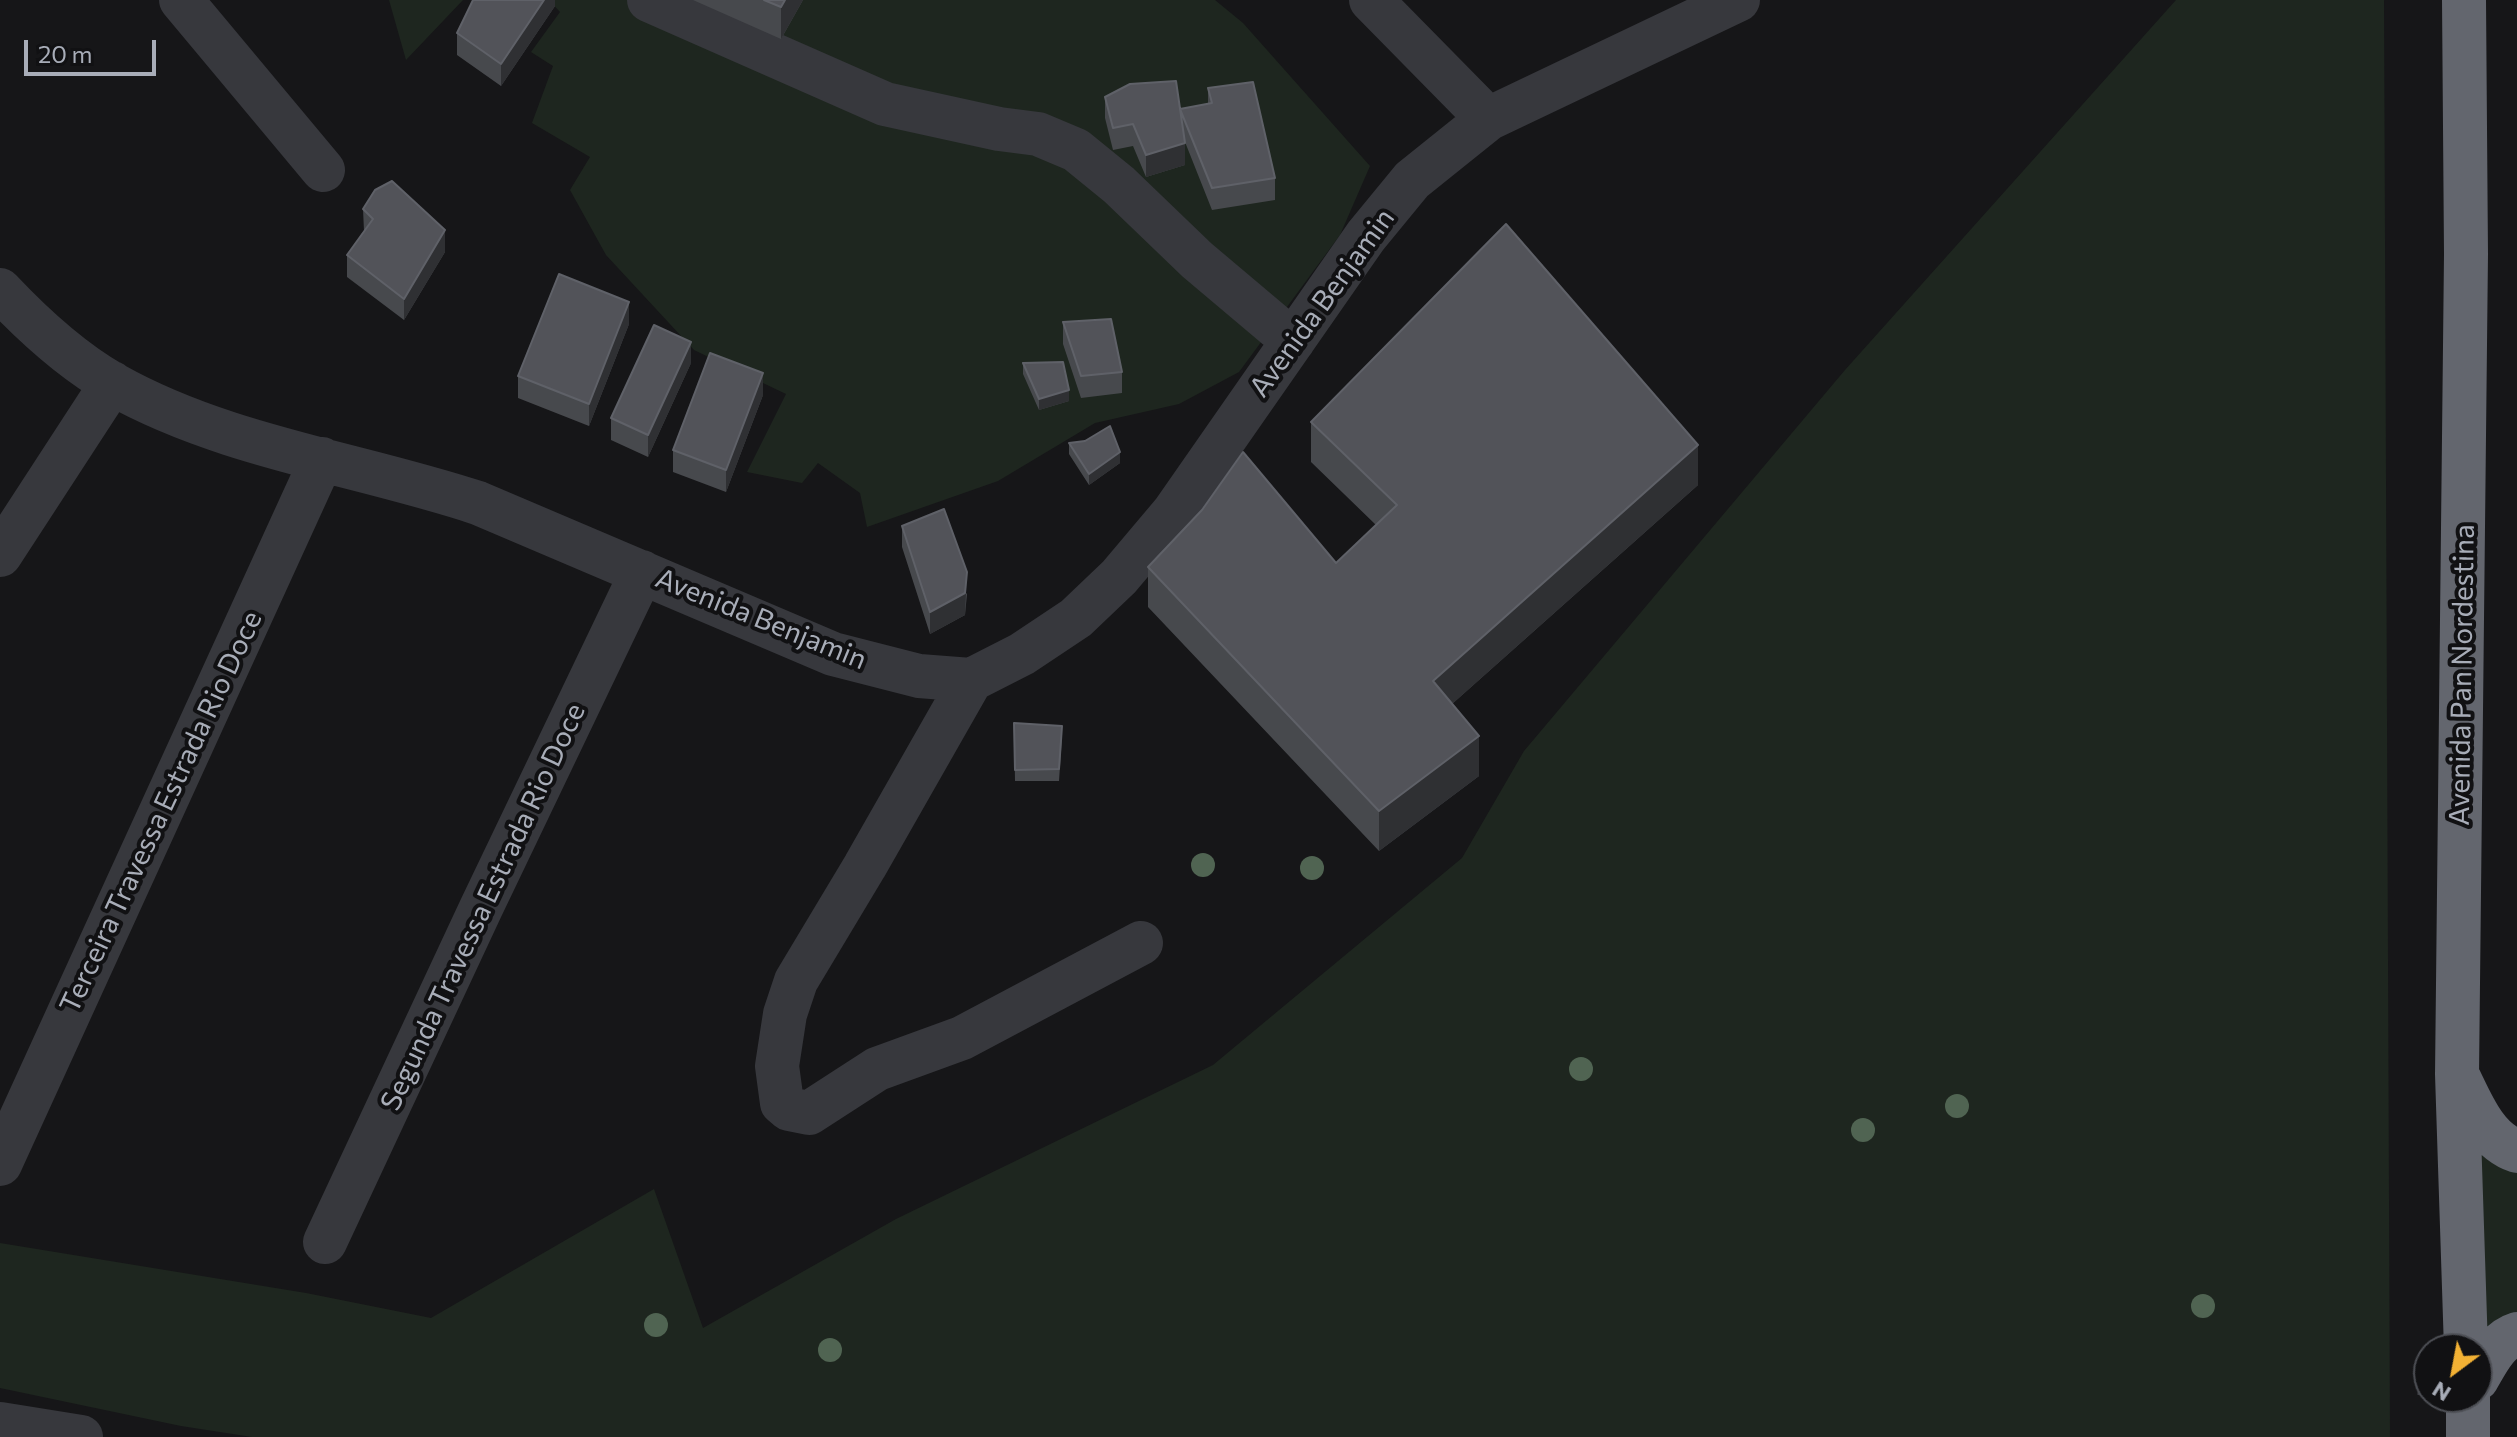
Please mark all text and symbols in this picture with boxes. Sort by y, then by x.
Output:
scale bar [28,24,160,74]
text: 20 m [38,39,92,68]
street label: Avenida Benjamin [1242,202,1402,404]
street label: Avenida Pan Nordestina [2443,524,2481,826]
street label: Avenida Benjamin [651,561,871,677]
street label: Terceira Travessa Estrada Rio Doce [53,606,269,1018]
street label: Segunda Travessa Estrada Rio Doce [374,698,592,1116]
north arrow [2413,1333,2493,1413]
text: N [2427,1376,2455,1408]

